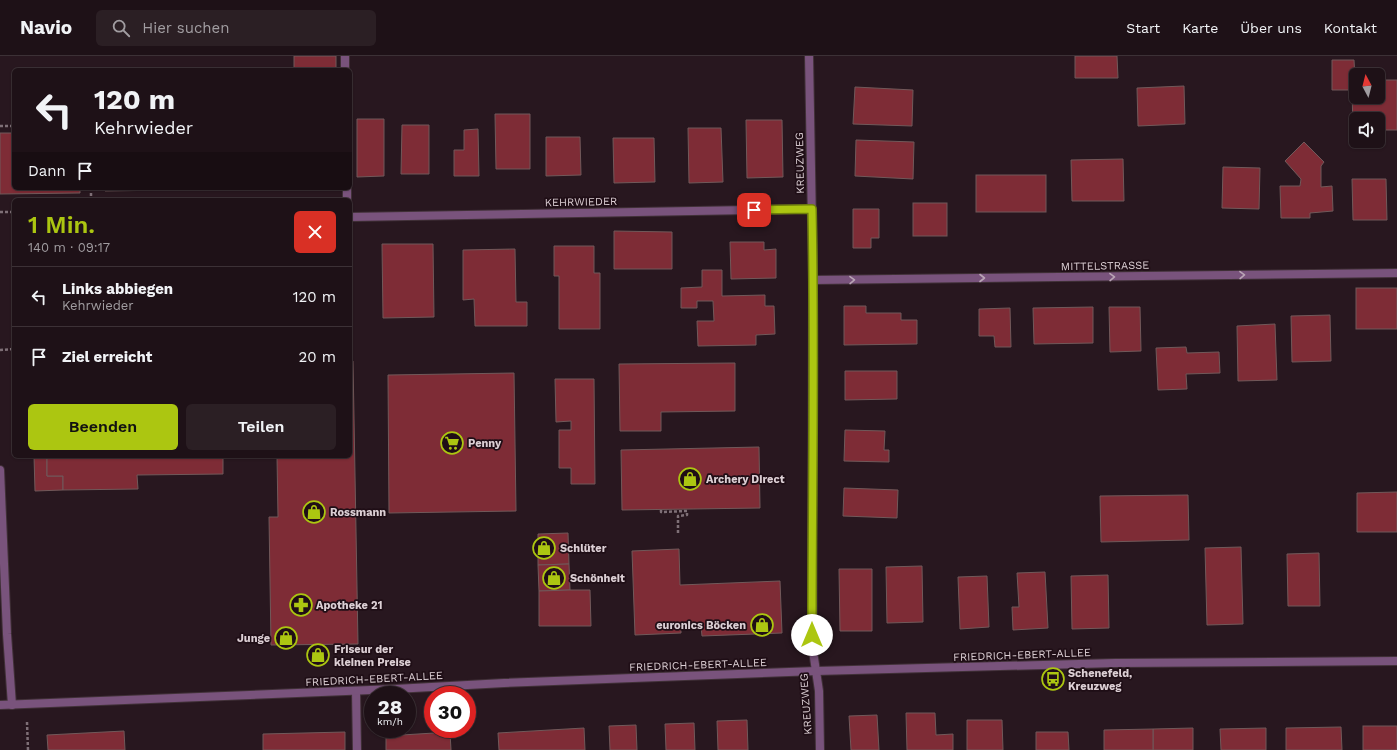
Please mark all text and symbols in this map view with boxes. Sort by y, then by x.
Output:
search box [96,10,376,46]
text: Navio [20,16,72,39]
icon: search [110,17,132,39]
text: Hier suchen [142,19,230,37]
text: Start [1126,20,1160,36]
text: Karte [1182,20,1218,36]
text: Über uns [1240,20,1302,36]
text: Kontakt [1324,20,1377,36]
north arrow [1349,68,1385,104]
map controls [1349,68,1385,148]
text: 120 m [94,83,175,116]
icon: left [28,84,80,136]
button: sound [1349,112,1385,148]
text: Kehrwieder [94,117,193,138]
street label: KREUZWEG [793,132,807,194]
icon: arrive [74,160,96,182]
text: Dann [28,162,66,180]
pin [737,193,771,227]
street label: KEHRWIEDER [545,195,617,209]
icon: arrive [743,199,765,221]
text: 1 Min. [28,211,95,239]
button: close [294,211,336,253]
text: 140 m · 09:17 [28,240,110,255]
street label: MITTELSTRASSE [1061,259,1149,273]
one-way arrow [1239,271,1245,279]
one-way arrow [1109,273,1115,281]
one-way arrow [979,274,985,282]
one-way arrow [849,276,855,284]
text: Links abbiegen [62,280,173,298]
icon: left [28,286,50,308]
text: 120 m [293,288,336,306]
text: Kehrwieder [62,298,134,313]
icon: arrive [28,346,50,368]
text: Ziel erreicht [62,348,152,366]
text: 20 m [299,348,336,366]
button: Beenden [28,404,178,450]
button: Teilen [186,404,336,450]
supermarket icon: Penny [439,430,465,456]
place label: Penny [468,437,502,450]
shop icon: Archery Direct [677,466,703,492]
place label: Archery Direct [706,473,785,486]
shop icon: Rossmann [301,499,327,525]
place label: Rossmann [330,506,386,519]
shop icon: Schlüter [531,535,557,561]
place label: Schlüter [560,542,607,555]
shop icon: Schönheit [541,565,567,591]
place label: Schönheit [570,572,625,585]
pharmacy icon: Apotheke 21 [288,592,314,618]
place label: Apotheke 21 [316,599,382,612]
shop icon: euronics Böcken [749,612,775,638]
position arrow [791,614,833,656]
place label: euronics Böcken [656,619,746,632]
shop icon: Junge [273,625,299,651]
place label: Junge [237,632,270,645]
shop icon: Friseur der kleinen Preise [305,642,331,668]
place label: Friseur der kleinen Preise [334,643,411,669]
street label: FRIEDRICH-EBERT-ALLEE [953,646,1091,664]
street label: FRIEDRICH-EBERT-ALLEE [629,656,767,674]
bus stop icon: Schenefeld, Kreuzweg [1040,666,1066,692]
place label: Schenefeld, Kreuzweg [1068,667,1132,693]
street label: FRIEDRICH-EBERT-ALLEE [305,669,443,689]
street label: KREUZWEG [797,673,815,735]
speed limit sign: 30 [424,686,476,738]
text: 28 [378,695,402,719]
text: km/h [377,716,403,727]

